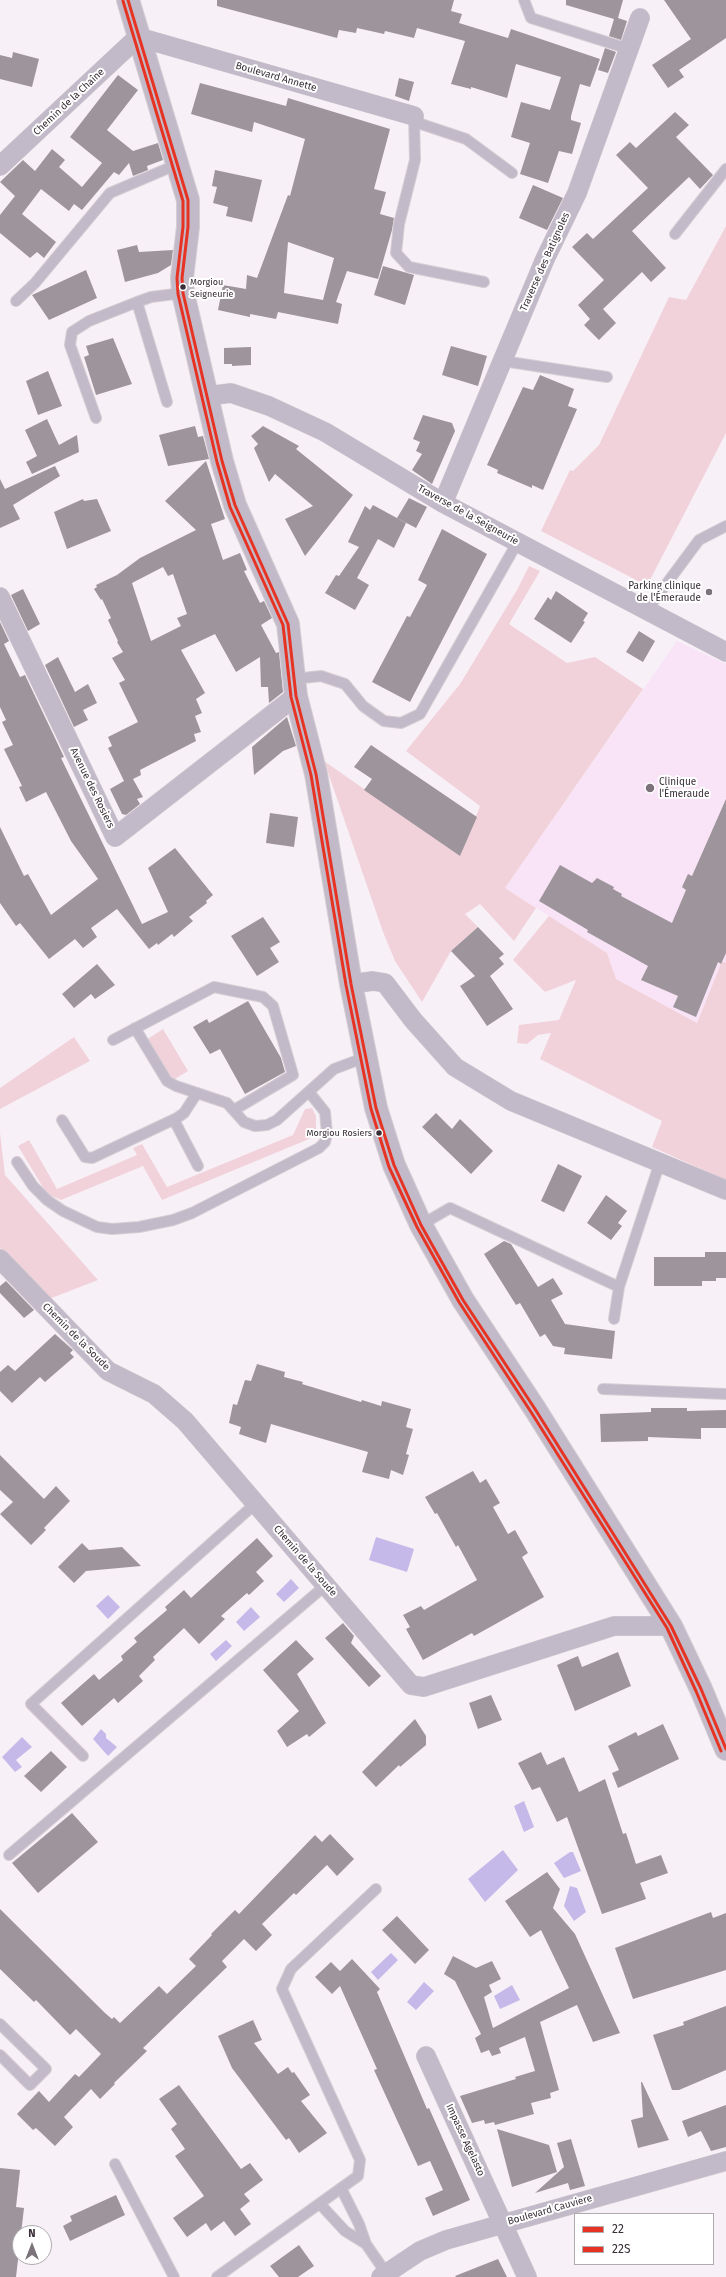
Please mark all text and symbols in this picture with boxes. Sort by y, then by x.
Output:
street label: Boulevard Annette [234,60,318,94]
street label: Chemin de la Chaîne [31,66,107,138]
street label: Traverse des Batignoles [518,211,572,313]
place label: Morgiou Seigneurie [190,277,233,298]
marker: Morgiou Seigneurie [178,282,188,292]
street label: Traverse de la Seigneurie [415,482,521,548]
place label: Parking clinique de l'Émeraude [628,580,701,604]
marker: Parking clinique de l'Émeraude [704,587,714,597]
street label: Avenue des Rosiers [67,746,117,830]
place label: Clinique l'Émeraude [659,776,709,800]
marker: Clinique l'Émeraude [644,782,656,794]
place label: Morgiou Rosiers [307,1128,372,1138]
marker: Morgiou Rosiers [374,1128,384,1138]
street label: Chemin de la Soude [40,1301,112,1373]
street label: Chemin de la Soude [271,1523,339,1599]
street label: Impasse Agelasto [443,2102,487,2178]
street label: Boulevard Cauviere [506,2192,594,2228]
legend [574,2213,714,2265]
text: 22 [612,2222,624,2236]
north arrow [12,2225,52,2265]
text: N [28,2227,36,2240]
text: 22S [612,2242,630,2256]

